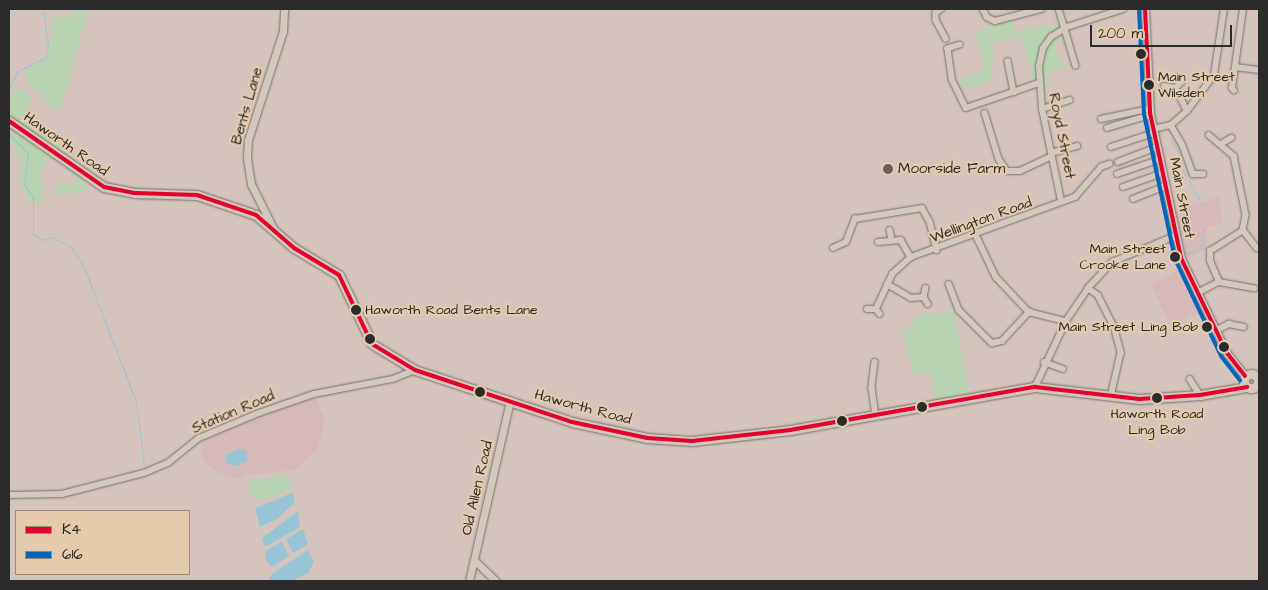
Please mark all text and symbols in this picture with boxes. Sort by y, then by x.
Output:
scale bar [1093,15,1236,47]
text: 200 m [1098,23,1143,44]
unlabelled marker [1136,49,1146,59]
street label: Bents Lane [227,65,267,147]
place label: Main Street Wilsden [1158,69,1235,102]
marker: Main Street Wilsden [1144,80,1154,90]
street label: Royd Street [1045,91,1079,181]
street label: Haworth Road [20,108,112,180]
street label: Main Street [1165,156,1199,240]
place label: Moorside Farm [898,160,1005,178]
marker: Moorside Farm [882,163,894,175]
street label: Wellington Road [928,193,1034,247]
place label: Main Street Crooke Lane [1079,241,1166,274]
marker: Main Street Crooke Lane [1170,252,1180,262]
place label: Haworth Road Bents Lane [365,302,538,318]
marker: Haworth Road Bents Lane [351,305,361,315]
place label: Main Street Ling Bob [1058,319,1198,335]
marker: Main Street Ling Bob [1202,322,1212,332]
unlabelled marker [365,334,375,344]
unlabelled marker [1219,342,1229,352]
street label: Haworth Road [533,385,633,429]
street label: Station Road [189,387,277,437]
unlabelled marker [475,387,485,397]
marker: Haworth Road Ling Bob [1152,393,1162,403]
unlabelled marker [917,402,927,412]
place label: Haworth Road Ling Bob [1111,406,1203,438]
unlabelled marker [837,416,847,426]
street label: Old Allen Road [457,439,497,537]
legend [15,510,190,575]
text: K4 [62,519,81,540]
text: 616 [62,544,83,565]

